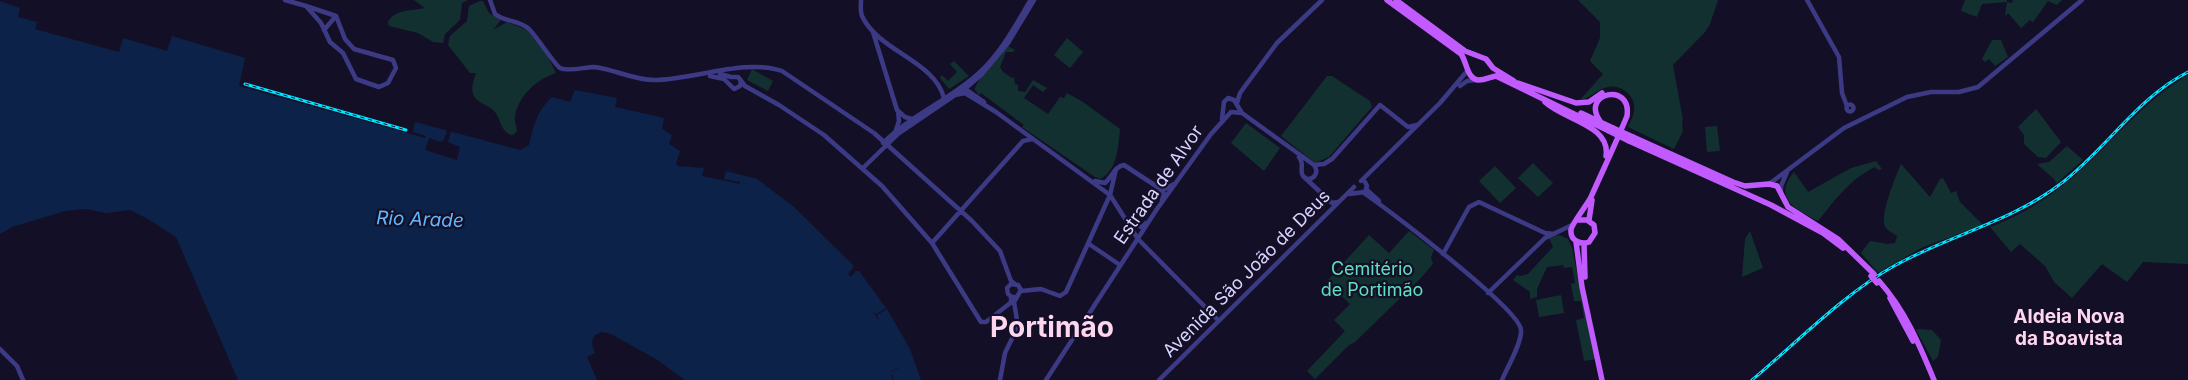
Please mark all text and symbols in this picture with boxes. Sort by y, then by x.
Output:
street label: Estrada de Alvor [1110,121,1208,249]
street label: Avenida São João de Deus [1159,186,1335,362]
water label: Rio Arade [376,207,464,233]
park label: Cemitério de Portimão [1321,259,1423,302]
district label: Aldeia Nova da Boavista [2013,306,2125,350]
district label: Portimão [990,312,1114,346]

